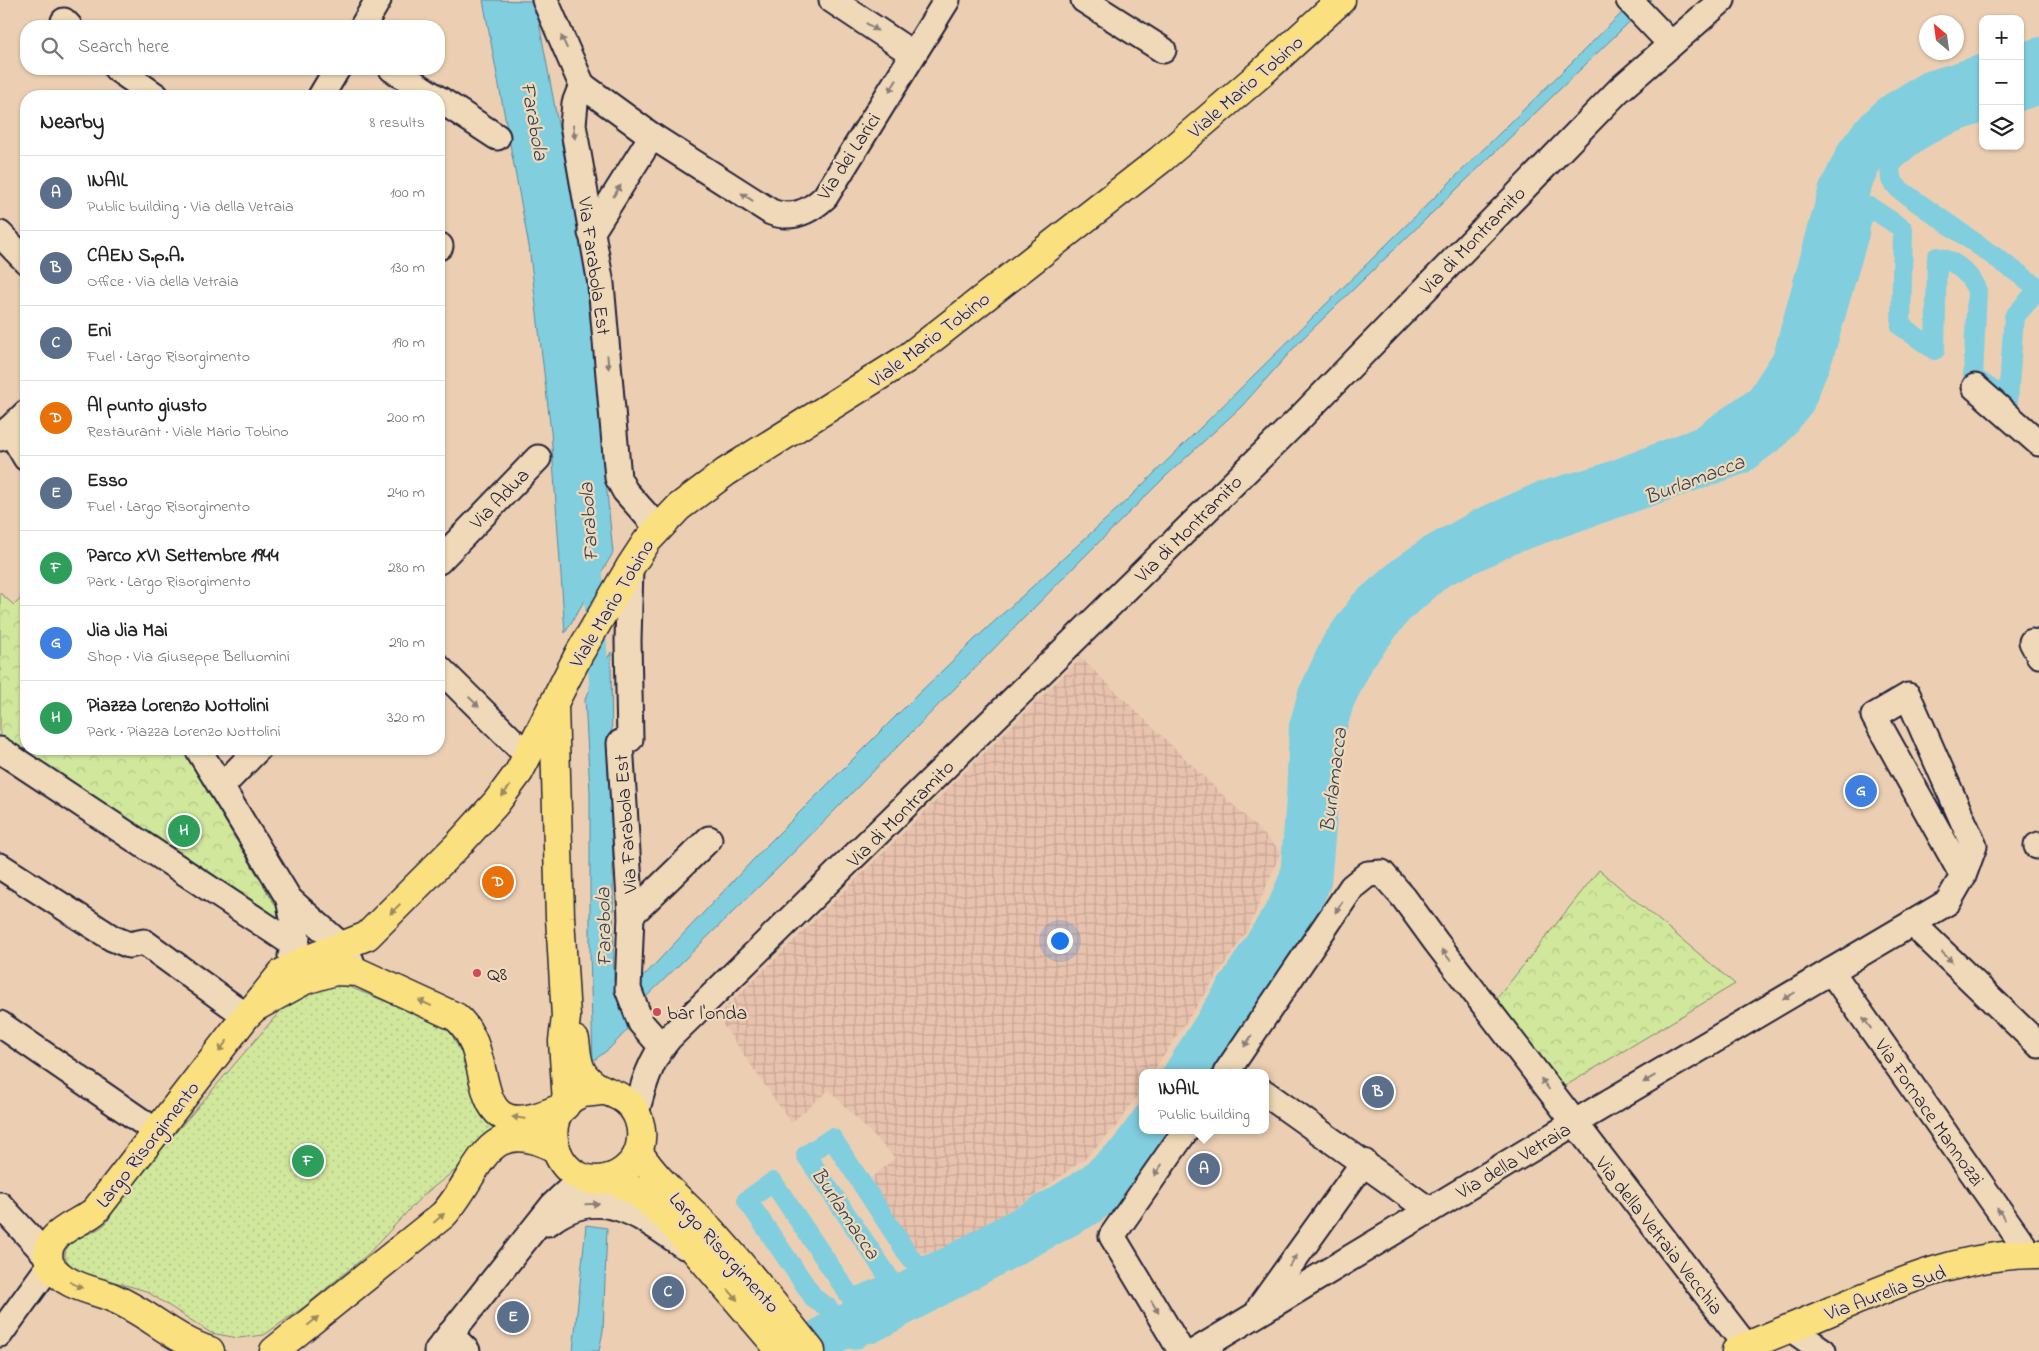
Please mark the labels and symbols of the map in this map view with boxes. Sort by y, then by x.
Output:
north arrow [1919,15,1964,60]
one-way arrow [865,22,879,32]
street label: Viale Mario Tobino [1182,29,1311,147]
one-way arrow [559,35,567,49]
one-way arrow [889,79,898,92]
water label: Farabola [511,80,555,164]
street label: Via dei Larici [810,108,889,208]
one-way arrow [570,124,578,140]
street label: Via di Montramito [1413,181,1534,304]
one-way arrow [612,185,621,198]
one-way arrow [740,192,753,201]
street label: Via Farabola Est [568,194,617,338]
street label: Viale Mario Tobino [863,286,997,397]
one-way arrow [604,354,612,370]
water label: Burlamacca [1640,448,1750,514]
street label: Via Adua [463,462,537,538]
street label: Via di Montramito [1129,469,1250,591]
water label: Farabola [572,481,608,562]
street label: Viale Mario Tobino [563,535,663,675]
one-way arrow [467,696,479,708]
water label: Burlamacca [1314,726,1356,834]
street label: Via Farabola Est [608,753,647,895]
street label: Via di Montramito [841,754,962,876]
pin: G [1845,772,1877,810]
one-way arrow [501,784,512,797]
pin: H [168,812,200,850]
pin: D [482,863,514,901]
water label: Farabola [589,887,621,967]
one-way arrow [1334,900,1344,913]
one-way arrow [389,902,401,914]
your location [1047,928,1073,954]
one-way arrow [1440,949,1451,962]
one-way arrow [1941,951,1953,963]
place label: Q8 [487,961,507,990]
marker: Q8 [471,967,483,979]
one-way arrow [1782,992,1796,1000]
one-way arrow [418,998,432,1006]
place label: bar l'onda [667,1000,747,1029]
marker: bar l'onda [651,1006,663,1018]
one-way arrow [1862,1017,1872,1030]
street label: Via Fornace Mannozzi [1865,1033,1990,1193]
one-way arrow [1243,1034,1253,1048]
one-way arrow [218,1039,229,1052]
pin: B [1362,1073,1394,1111]
one-way arrow [1643,1074,1656,1083]
street label: Largo Risorgimento [90,1076,209,1216]
one-way arrow [1540,1077,1550,1091]
one-way arrow [510,1114,526,1122]
street label: Via della Vetraia [1451,1116,1577,1208]
pin: F [292,1142,324,1180]
pin: A [1188,1150,1220,1188]
street label: Via della Vetraia Vecchia [1586,1150,1729,1322]
water label: Burlamacca [803,1162,887,1267]
one-way arrow [1153,1163,1163,1177]
street label: Largo Risorgimento [660,1187,786,1321]
one-way arrow [584,1200,600,1208]
one-way arrow [1996,1207,2006,1220]
one-way arrow [432,1213,445,1224]
one-way arrow [1287,1255,1297,1268]
street label: Via Aurelia Sud [1820,1259,1950,1330]
pin: C [652,1273,684,1311]
one-way arrow [68,1281,83,1289]
one-way arrow [728,1288,739,1301]
pin: E [497,1298,529,1336]
one-way arrow [1150,1300,1159,1313]
one-way arrow [306,1316,319,1327]

